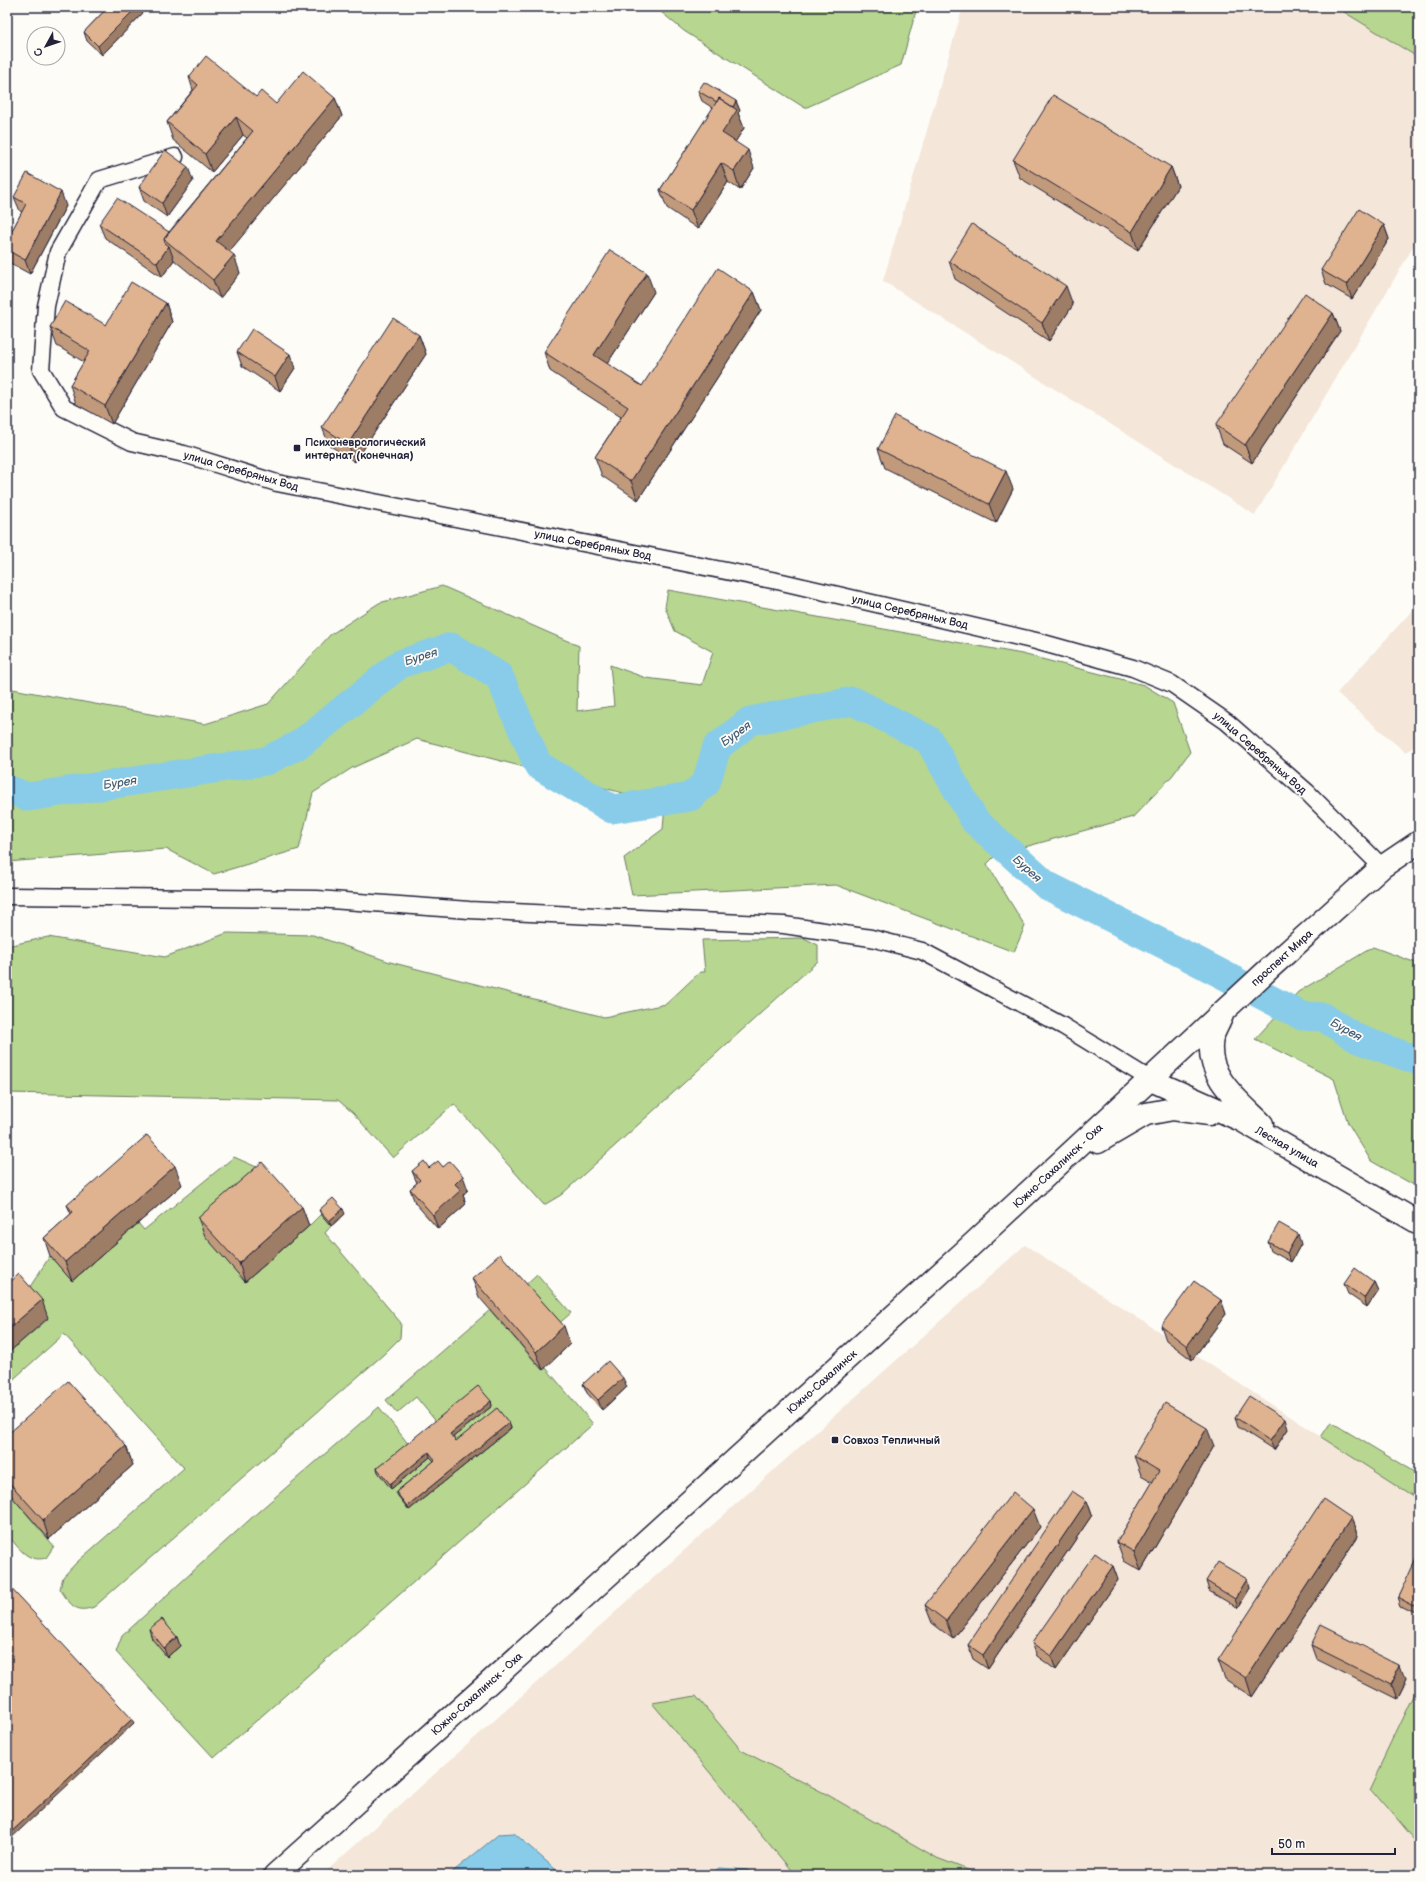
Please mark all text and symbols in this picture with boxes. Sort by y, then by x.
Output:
north arrow [26,26,66,66]
text: С [31,45,46,59]
place label: Психоневрологический интернат (конечная) [305,436,426,462]
marker: Психоневрологический интернат (конечная) [292,443,302,453]
street label: улица Серебряных Вод [182,448,300,494]
street label: улица Серебряных Вод [533,527,653,563]
street label: улица Серебряных Вод [851,592,970,632]
water label: Бурея [403,645,440,669]
street label: улица Серебряных Вод [1211,709,1309,797]
water label: Бурея [718,718,754,750]
water label: Бурея [102,773,138,793]
water label: Бурея [1009,852,1045,886]
street label: проспект Мира [1249,927,1316,989]
water label: Бурея [1328,1015,1365,1045]
street label: Южно-Сахалинск - Оха [1010,1121,1106,1211]
street label: Лесная улица [1252,1123,1321,1171]
street label: Южно-Сахалинск [784,1347,860,1417]
place label: Совхоз Тепличный [843,1434,940,1447]
marker: Совхоз Тепличный [830,1435,840,1445]
street label: Южно-Сахалинск - Оха [429,1649,526,1738]
scale bar [1272,1830,1395,1856]
text: 50 m [1278,1837,1305,1852]

